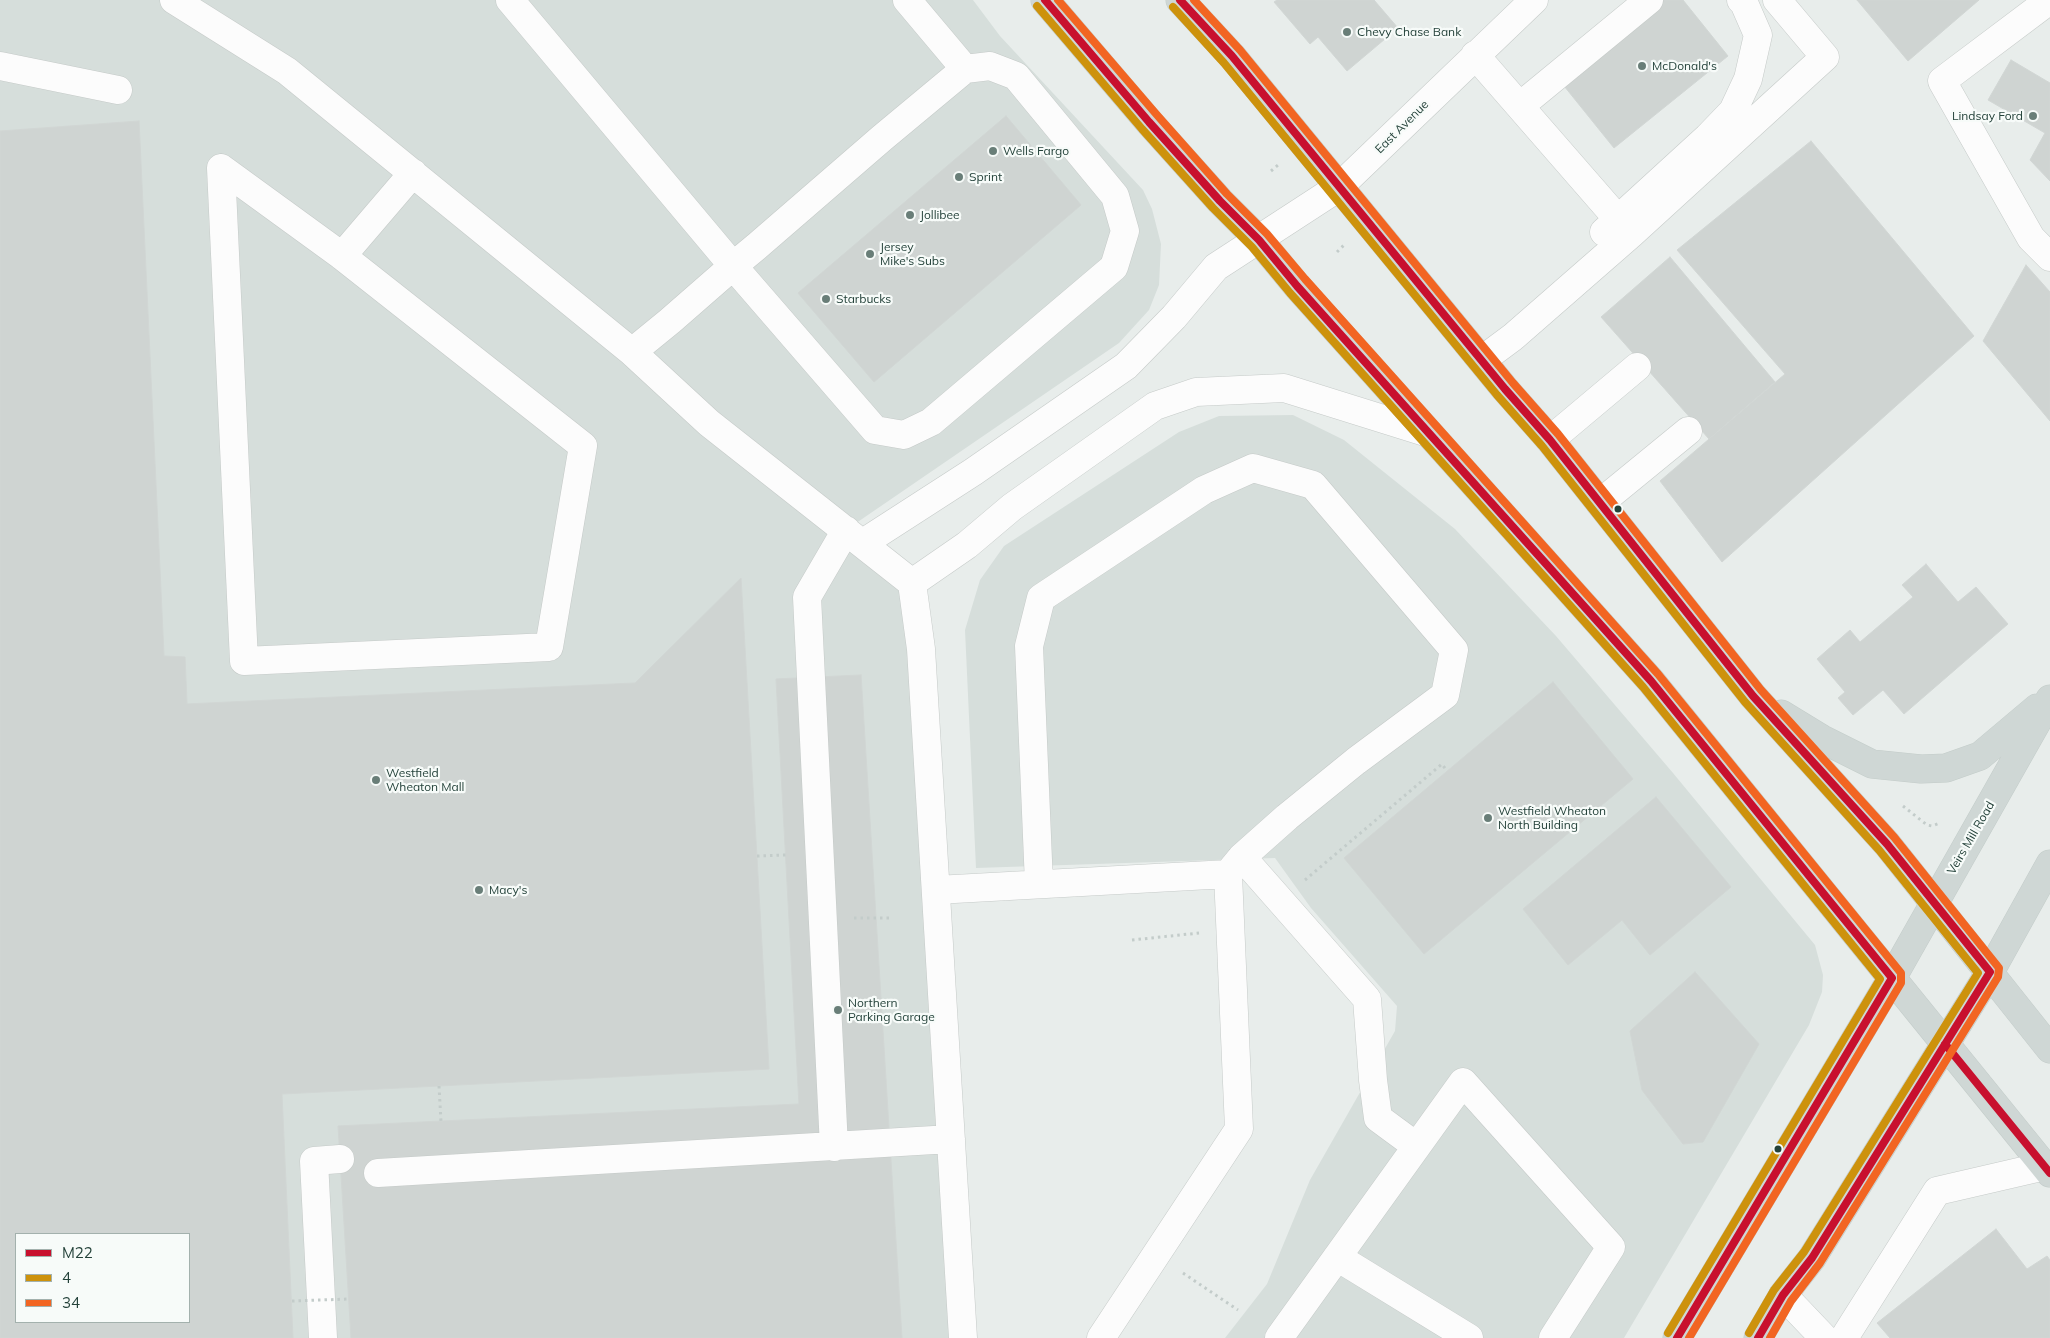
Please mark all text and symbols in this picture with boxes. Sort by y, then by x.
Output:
place label: Chevy Chase Bank [1357,25,1461,39]
marker: Chevy Chase Bank [1341,26,1353,38]
place label: McDonald's [1652,59,1717,73]
marker: McDonald's [1636,60,1648,72]
street label: East Avenue [1372,97,1432,157]
place label: Lindsay Ford [1952,109,2023,123]
marker: Lindsay Ford [2027,110,2039,122]
place label: Wells Fargo [1003,144,1069,158]
marker: Wells Fargo [987,145,999,157]
place label: Sprint [969,170,1002,184]
marker: Sprint [953,171,965,183]
place label: Jollibee [920,208,960,222]
marker: Jollibee [904,209,916,221]
place label: Jersey Mike's Subs [880,240,945,268]
marker: Jersey Mike's Subs [864,248,876,260]
place label: Starbucks [836,292,891,306]
marker: Starbucks [820,293,832,305]
unlabelled marker [1613,504,1623,514]
place label: Westfield Wheaton Mall [386,766,464,794]
marker: Westfield Wheaton Mall [370,774,382,786]
street label: Veirs Mill Road [1944,799,1998,877]
place label: Westfield Wheaton North Building [1498,804,1606,832]
marker: Westfield Wheaton North Building [1482,812,1494,824]
place label: Macy's [489,883,527,897]
marker: Macy's [473,884,485,896]
place label: Northern Parking Garage [848,996,935,1024]
marker: Northern Parking Garage [832,1004,844,1016]
unlabelled marker [1773,1144,1783,1154]
legend [15,1233,190,1323]
text: M22 [62,1243,93,1262]
text: 4 [62,1268,71,1287]
text: 34 [62,1293,80,1312]

